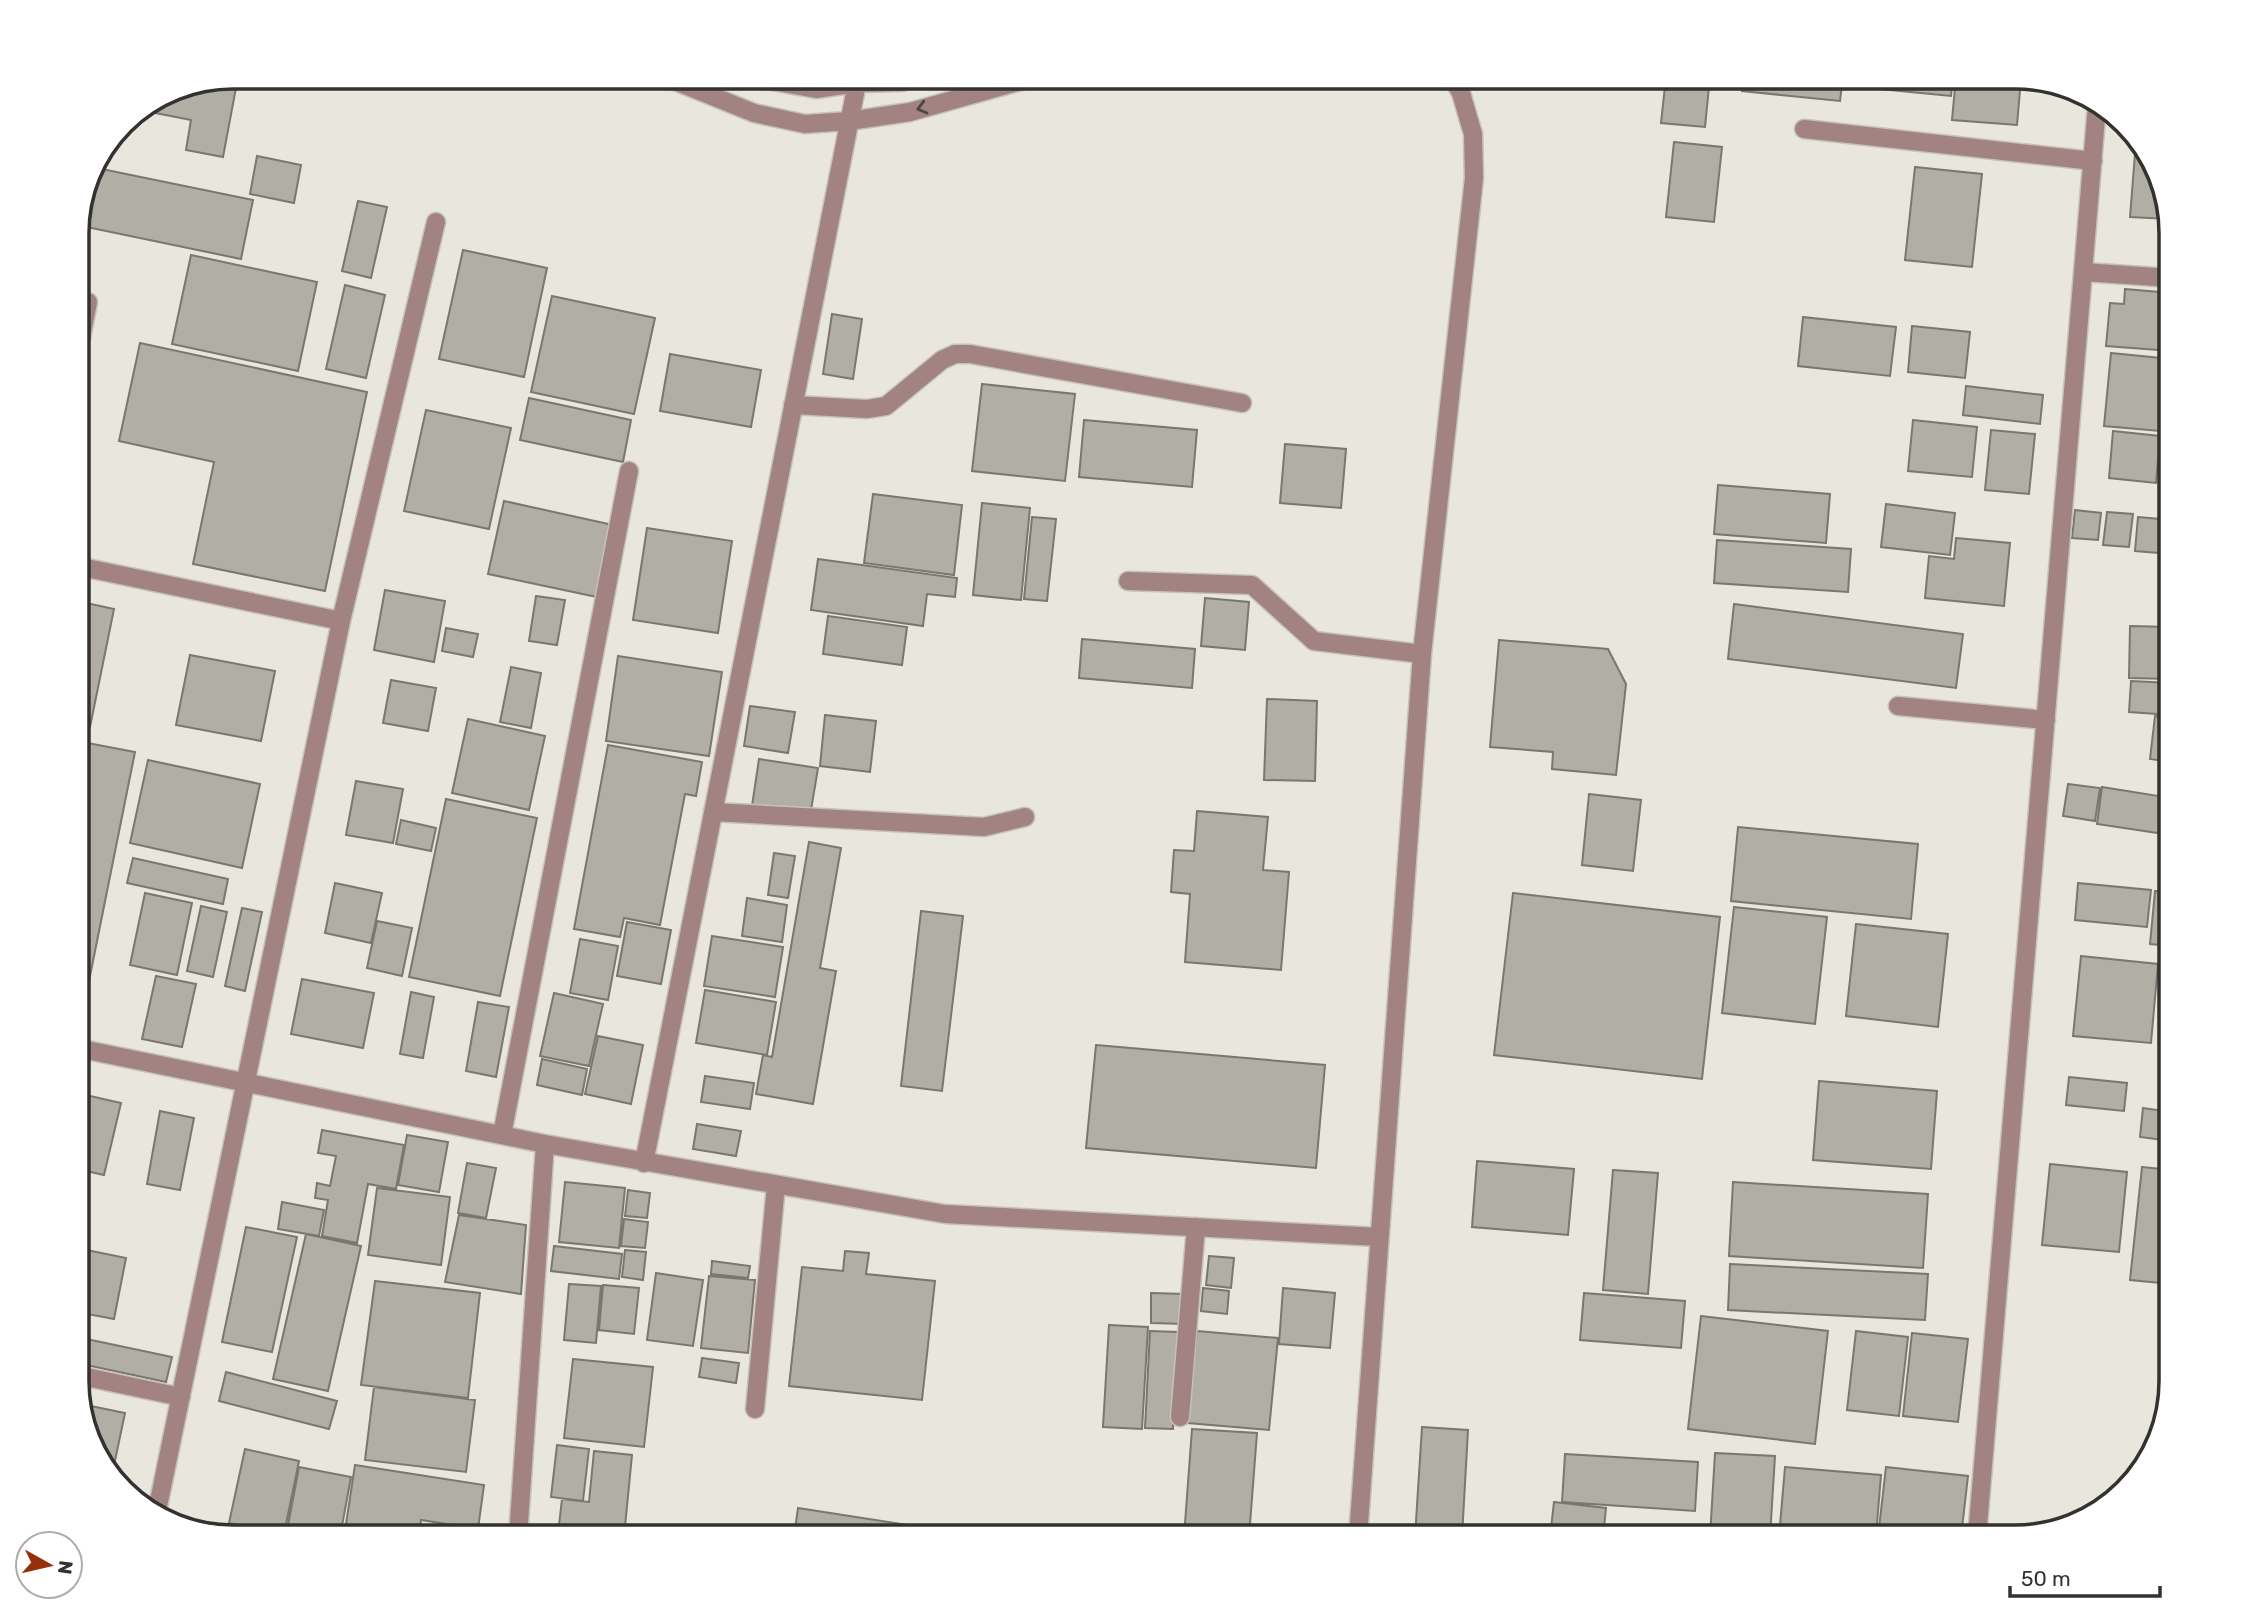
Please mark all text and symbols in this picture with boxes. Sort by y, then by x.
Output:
one-way arrow [916,100,928,115]
north arrow [14,1530,84,1600]
scale bar [2010,1554,2160,1598]
text: N [53,1559,78,1576]
text: 50 m [2021,1566,2071,1591]

